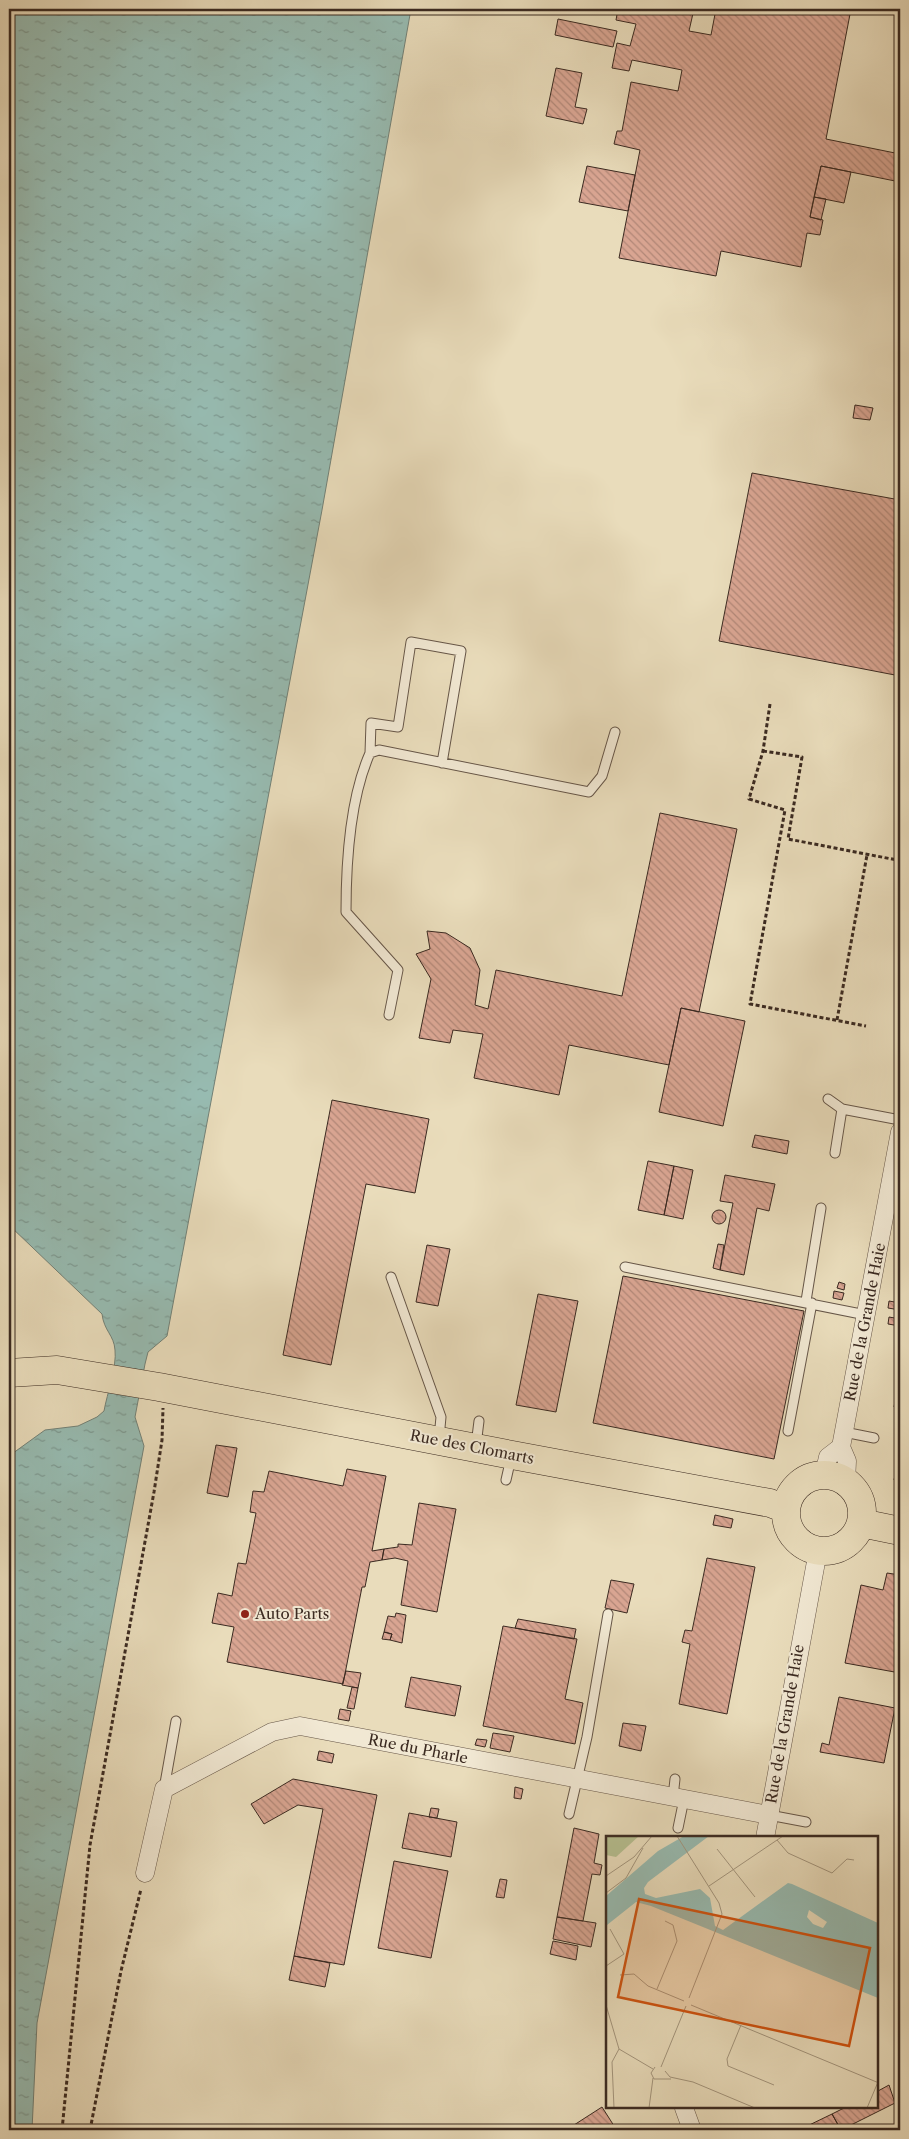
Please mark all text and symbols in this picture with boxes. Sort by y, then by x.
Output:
street label: Rue de la Grande Haie [840,1241,889,1403]
street label: Rue des Clomarts [408,1425,536,1468]
place label: Auto Parts [254,1604,329,1623]
marker: Auto Parts [239,1608,251,1620]
street label: Rue de la Grande Haie [761,1643,808,1805]
street label: Rue du Pharle [367,1730,470,1768]
inset map [606,1836,879,2109]

